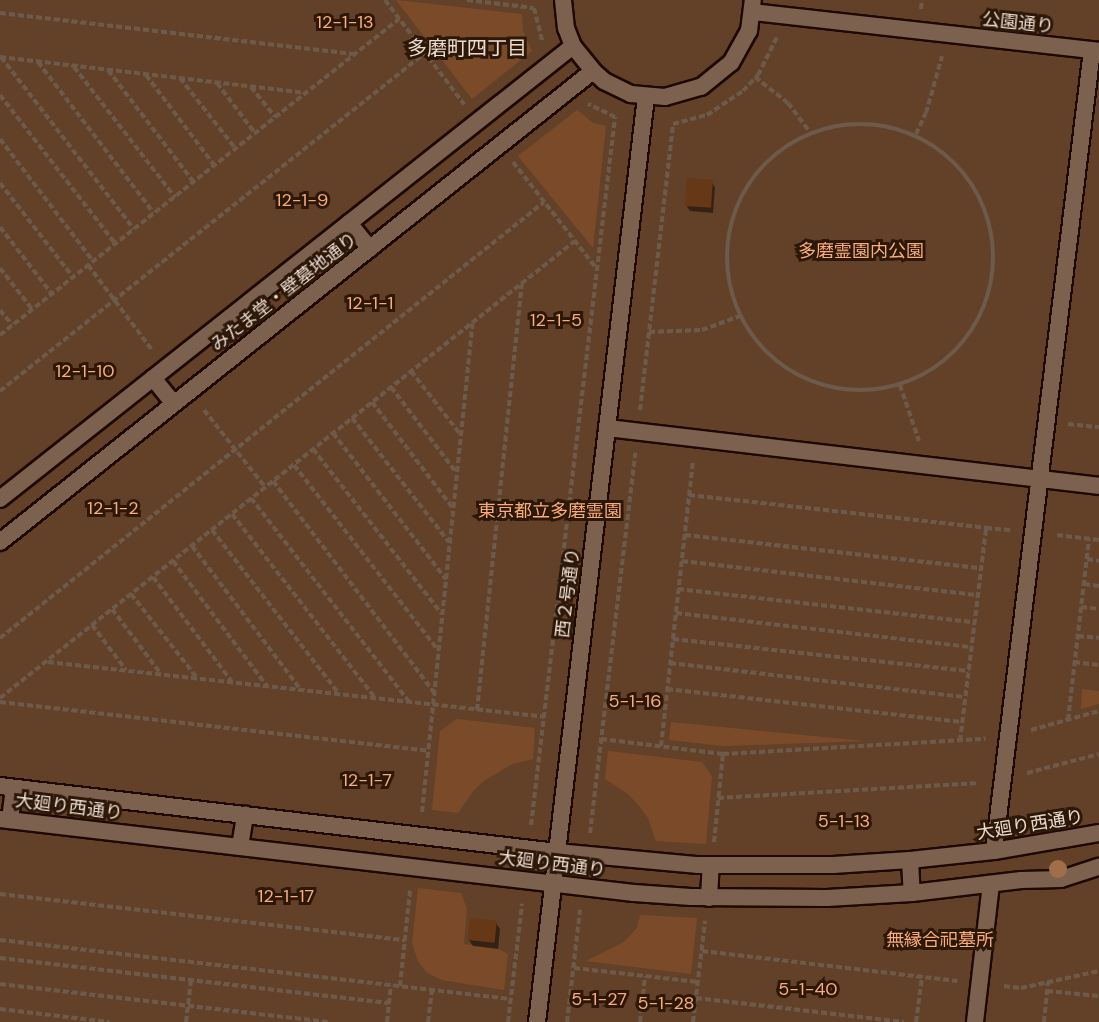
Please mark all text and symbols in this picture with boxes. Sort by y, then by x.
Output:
street label: 公園通り [981,8,1055,38]
park label: 12-1-13 [316,11,374,33]
district label: 多磨町四丁目 [407,36,527,60]
park label: 12-1-9 [276,189,328,211]
street label: みたま堂・壁墓地通り [206,228,362,356]
park label: 多磨霊園内公園 [798,240,924,262]
park label: 12-1-1 [347,292,393,314]
park label: 12-1-5 [530,309,582,331]
park label: 12-1-10 [55,360,115,382]
park label: 12-1-2 [87,497,139,519]
park label: 東京都立多磨霊園 [478,500,622,522]
street label: 西２号通り [552,547,584,639]
park label: 5-1-16 [609,690,661,712]
park label: 12-1-7 [342,769,392,791]
street label: 大廻り西通り [14,790,124,824]
street label: 大廻り西通り [975,806,1085,844]
park label: 5-1-13 [818,810,870,832]
street label: 大廻り西通り [497,847,607,881]
park label: 12-1-17 [258,885,314,907]
park label: 無縁合祀墓所 [886,929,994,951]
park label: 5-1-40 [778,978,838,1000]
park label: 5-1-27 [571,988,627,1010]
park label: 5-1-28 [637,992,695,1014]

